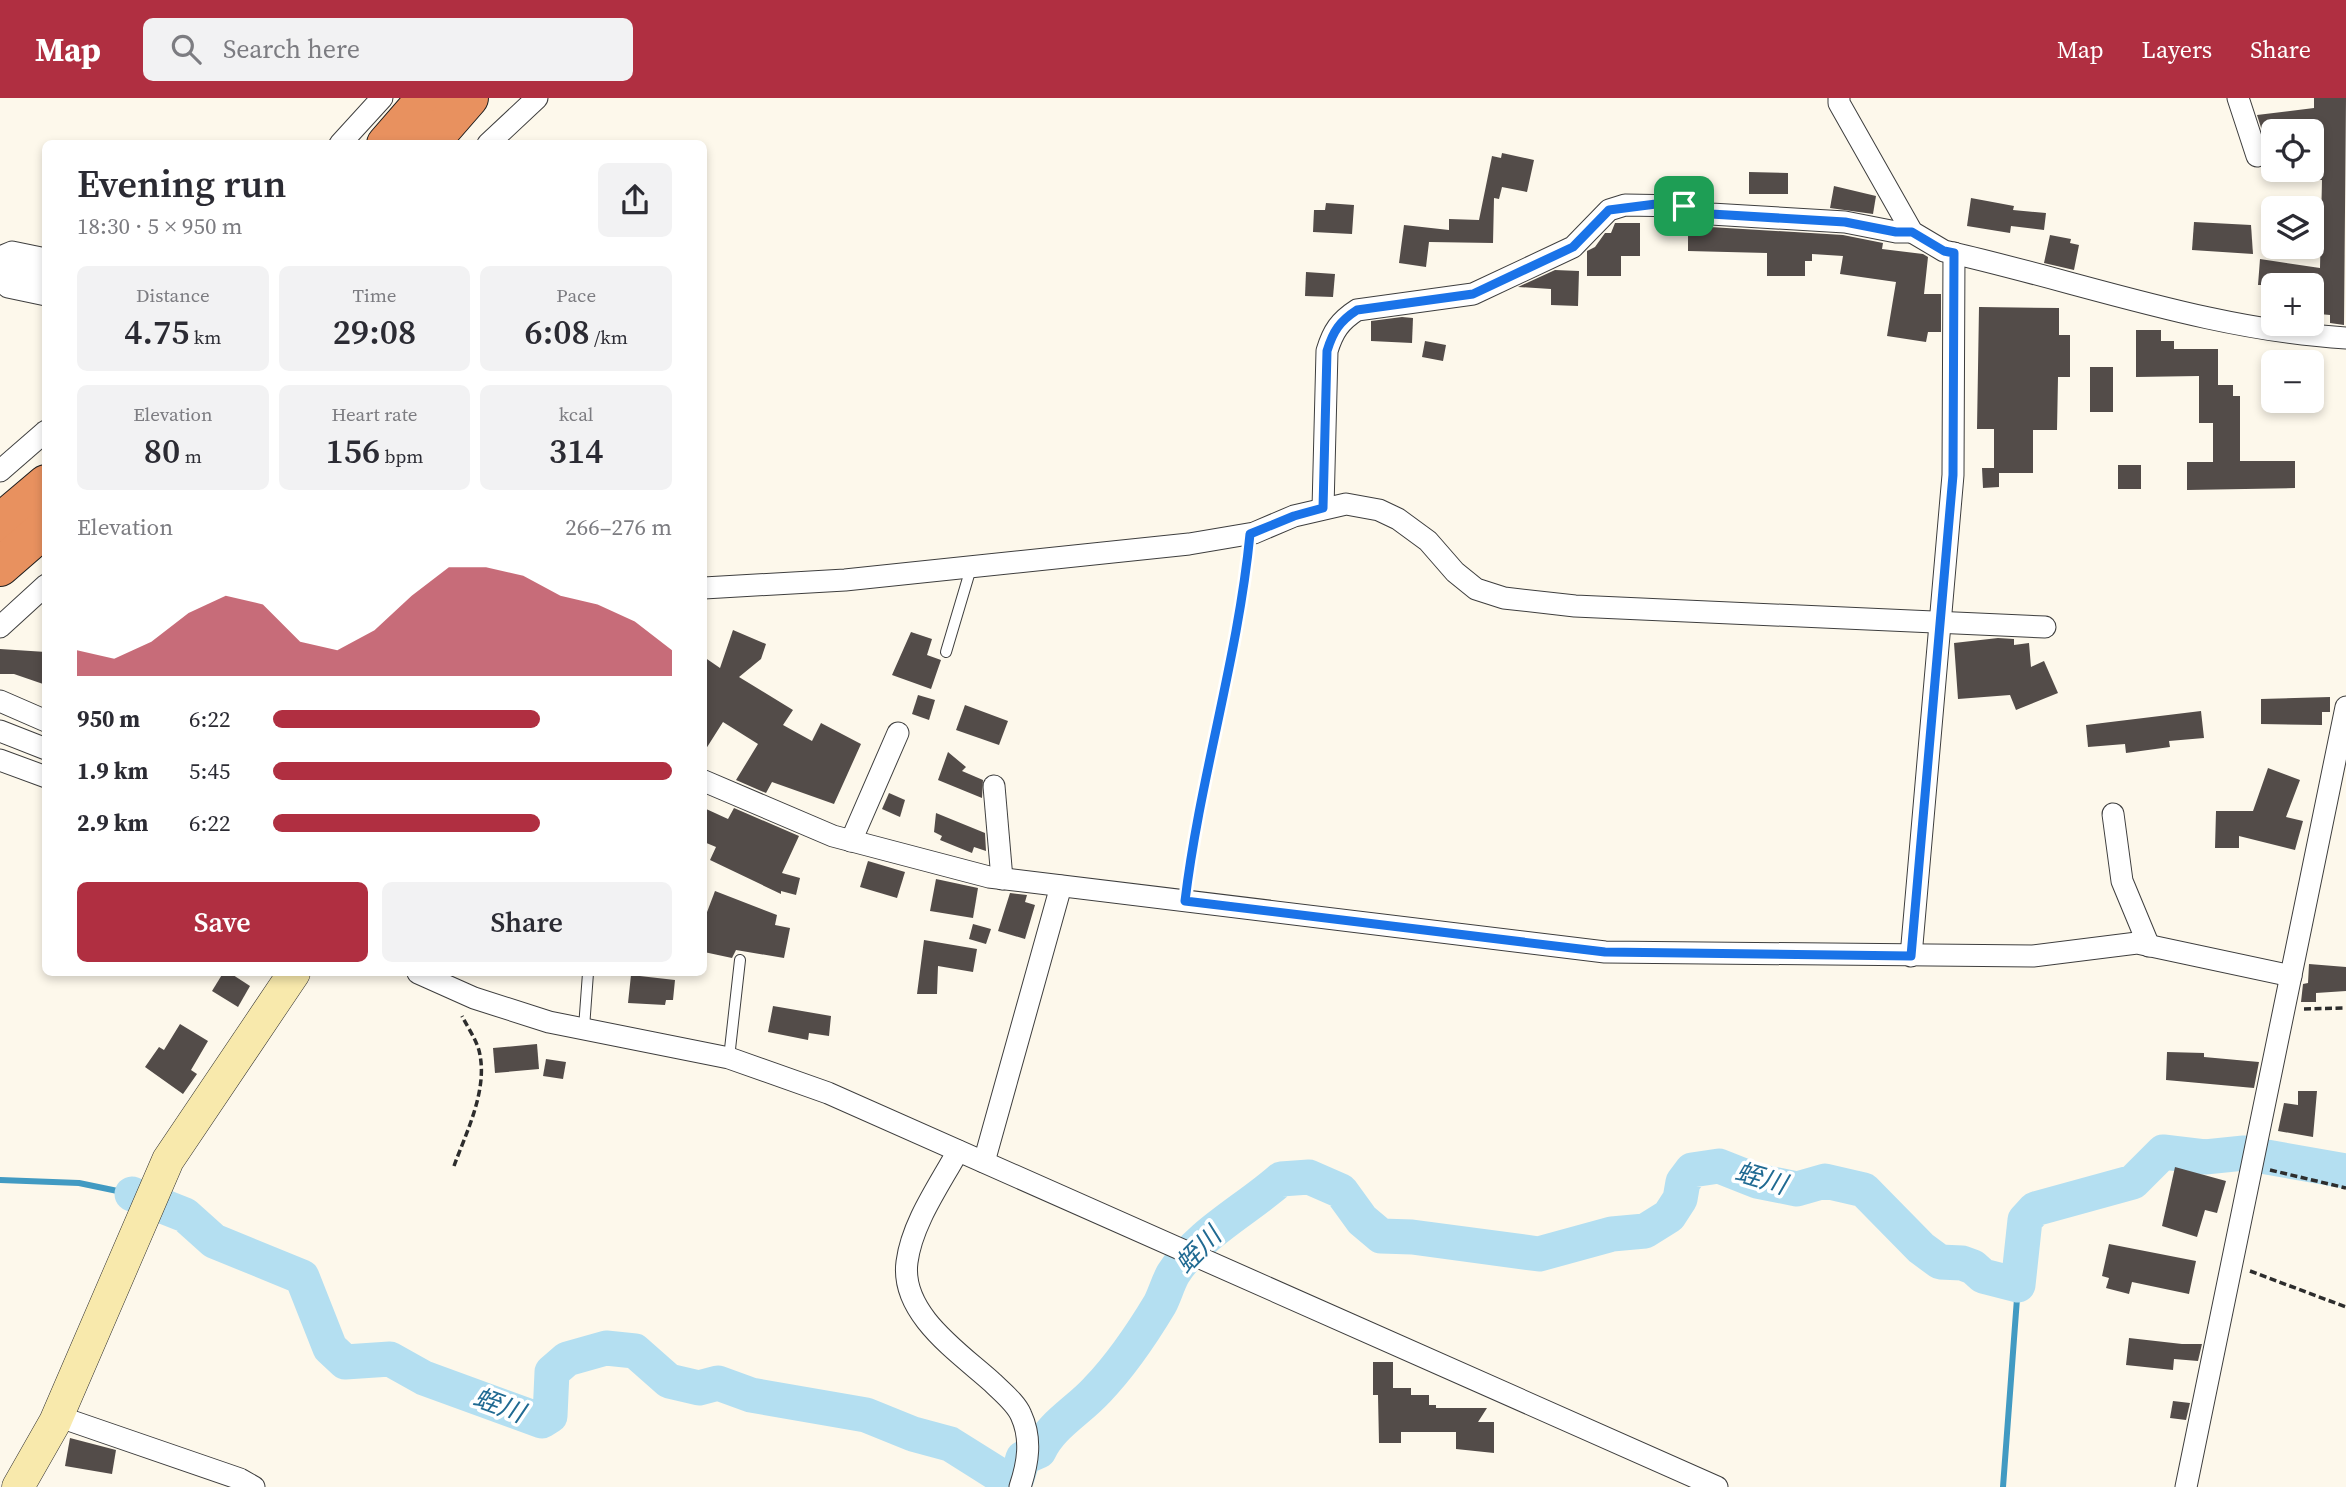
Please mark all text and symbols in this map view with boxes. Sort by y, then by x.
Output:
search box [143,18,633,81]
text: Map [35,27,101,72]
icon: search [167,30,205,68]
text: Search here [223,31,360,67]
text: Map [2057,33,2104,66]
text: Layers [2142,33,2212,66]
text: Share [2250,33,2311,66]
map controls [2261,119,2324,413]
button: locate [2261,119,2324,182]
text: Evening run [77,158,286,210]
button: share [598,163,672,237]
pin [1654,176,1714,236]
icon: arrive [1665,187,1703,225]
button: layers [2261,196,2324,259]
text: 18:30 · 5 × 950 m [77,210,243,242]
button: + [2261,273,2324,336]
text: Distance [136,282,210,308]
text: Time [353,282,396,308]
text: Pace [556,282,596,308]
text: 4.75 [124,308,189,356]
text: 29:08 [333,308,416,356]
text: 6:08 [525,308,590,356]
text: km [189,324,221,350]
text: /km [590,324,628,350]
button: − [2261,350,2324,413]
text: Elevation [133,401,213,427]
text: Heart rate [331,401,418,427]
text: kcal [559,401,593,427]
text: 80 [144,427,180,475]
text: 156 [325,427,380,475]
text: 314 [549,427,603,475]
text: m [180,443,202,469]
text: bpm [380,443,424,469]
text: Elevation [77,511,173,543]
text: 266–276 m [565,511,672,543]
text: 950 m [77,703,140,735]
text: 6:22 [189,703,230,735]
text: 1.9 km [77,755,148,787]
text: 5:45 [189,755,230,787]
text: 2.9 km [77,807,148,839]
text: 6:22 [189,807,230,839]
button: Save [77,882,368,962]
button: Share [382,882,672,962]
water label: 蛭川 [1731,1154,1794,1203]
water label: 蛭川 [1167,1217,1231,1281]
water label: 蛭川 [468,1379,532,1432]

